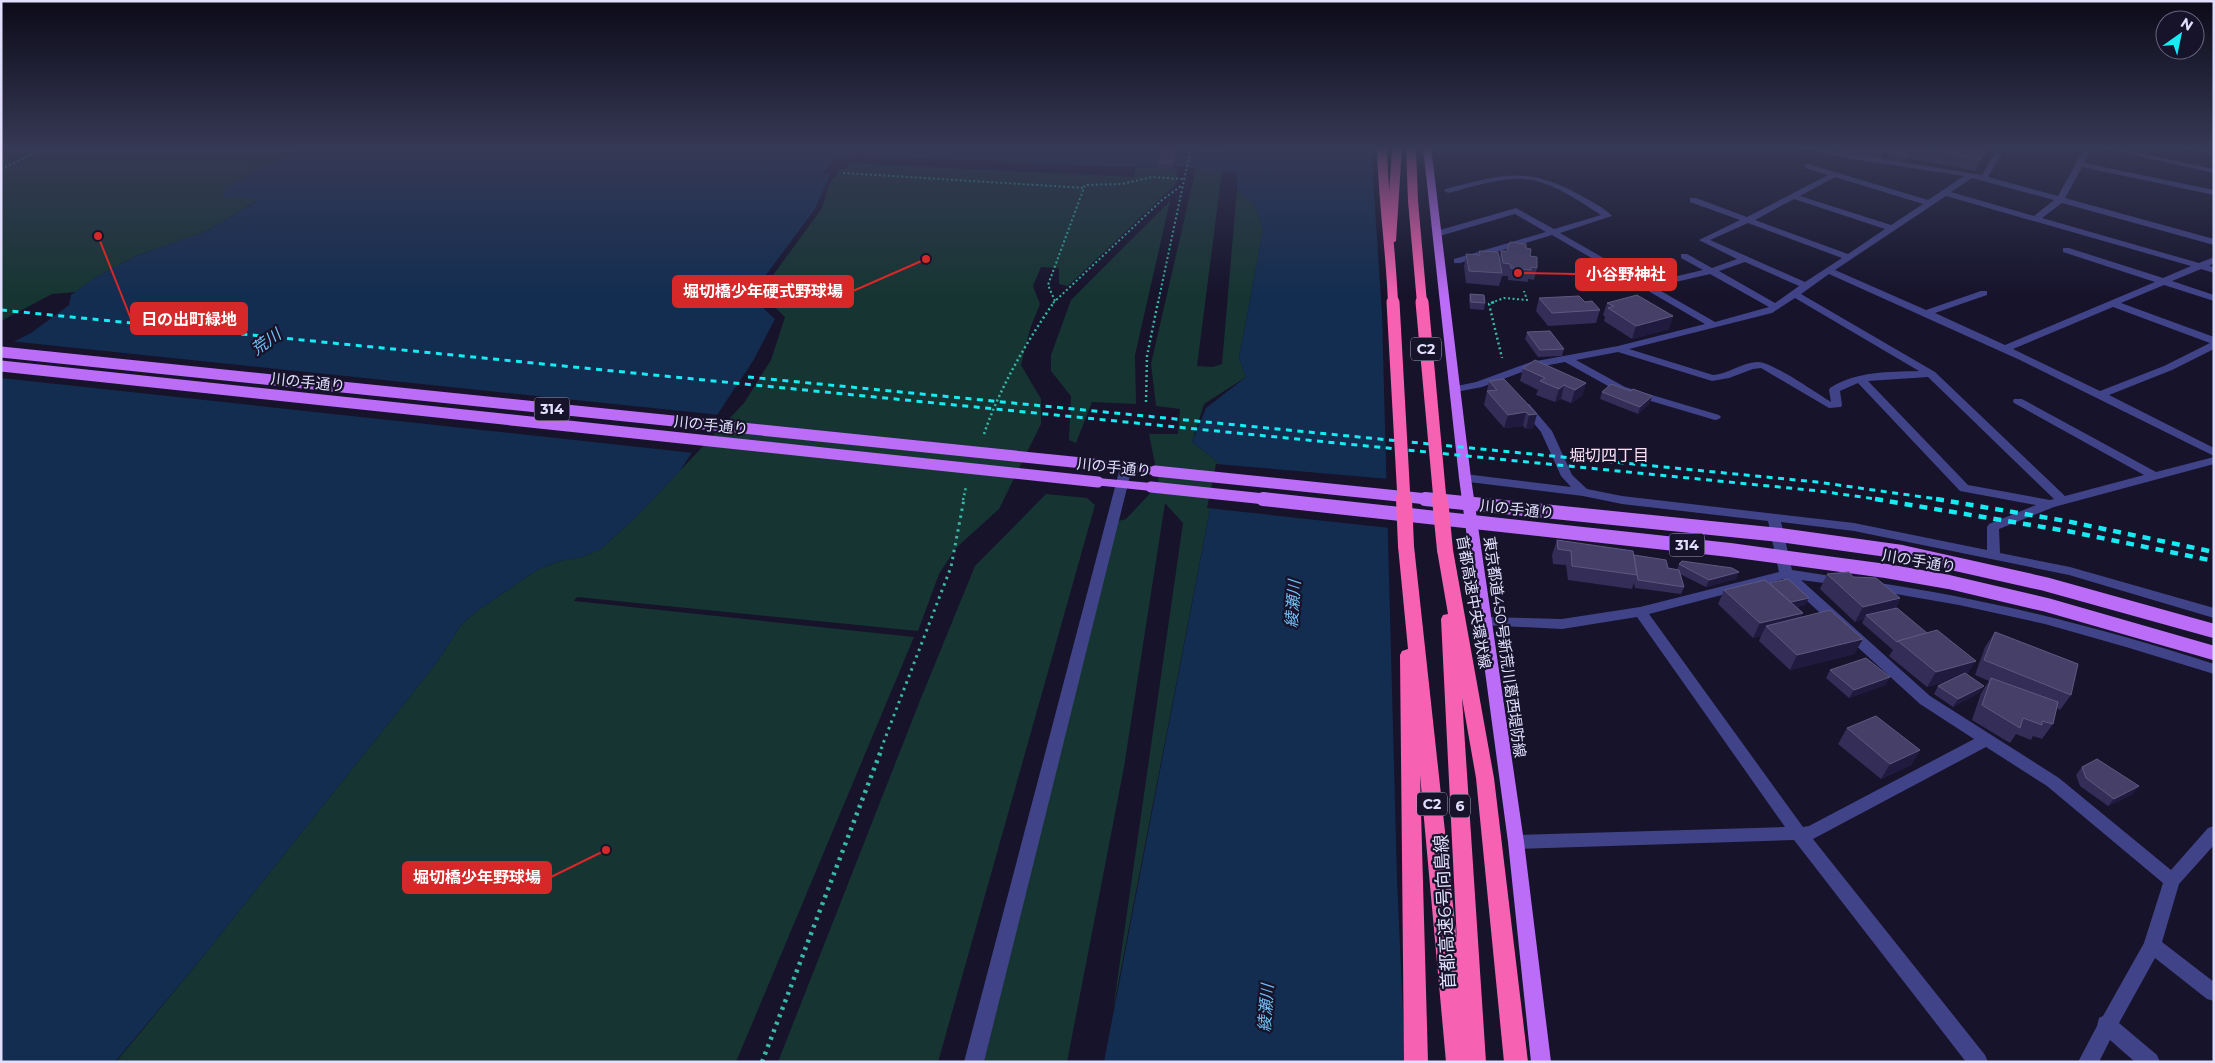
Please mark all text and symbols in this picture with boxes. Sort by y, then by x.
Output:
north arrow [2155,10,2205,60]
text: N [2177,13,2197,35]
callout: 小谷野神社 [1576,259,1676,290]
text: 小谷野神社 [1586,265,1666,284]
callout: 堀切橋少年硬式野球場 [673,276,853,307]
text: 堀切橋少年硬式野球場 [683,282,843,301]
callout: 日の出町緑地 [131,303,247,334]
text: 日の出町緑地 [141,310,237,329]
water label: 荒川 [247,324,286,359]
road number: C2 [1411,338,1441,360]
street label: 川の手通り [270,369,346,395]
road number: 314 [534,398,570,420]
street label: 川の手通り [673,412,749,438]
district label: 堀切四丁目 [1569,446,1649,465]
street label: 川の手通り [1076,454,1152,480]
street label: 川の手通り [1479,496,1555,522]
street label: 首都高速中央環状線 [1453,534,1495,670]
road number: 314 [1670,534,1704,556]
street label: 東京都道450号新荒川葛西堤防線 [1480,535,1530,759]
street label: 川の手通り [1880,545,1958,577]
water label: 綾瀬川 [1282,577,1304,629]
road number: C2 [1417,792,1447,816]
road number: 6 [1450,794,1470,818]
street label: 首都高速6号向島線 [1430,834,1460,990]
callout: 堀切橋少年野球場 [403,862,551,893]
text: 堀切橋少年野球場 [413,868,541,887]
water label: 綾瀬川 [1255,981,1277,1033]

